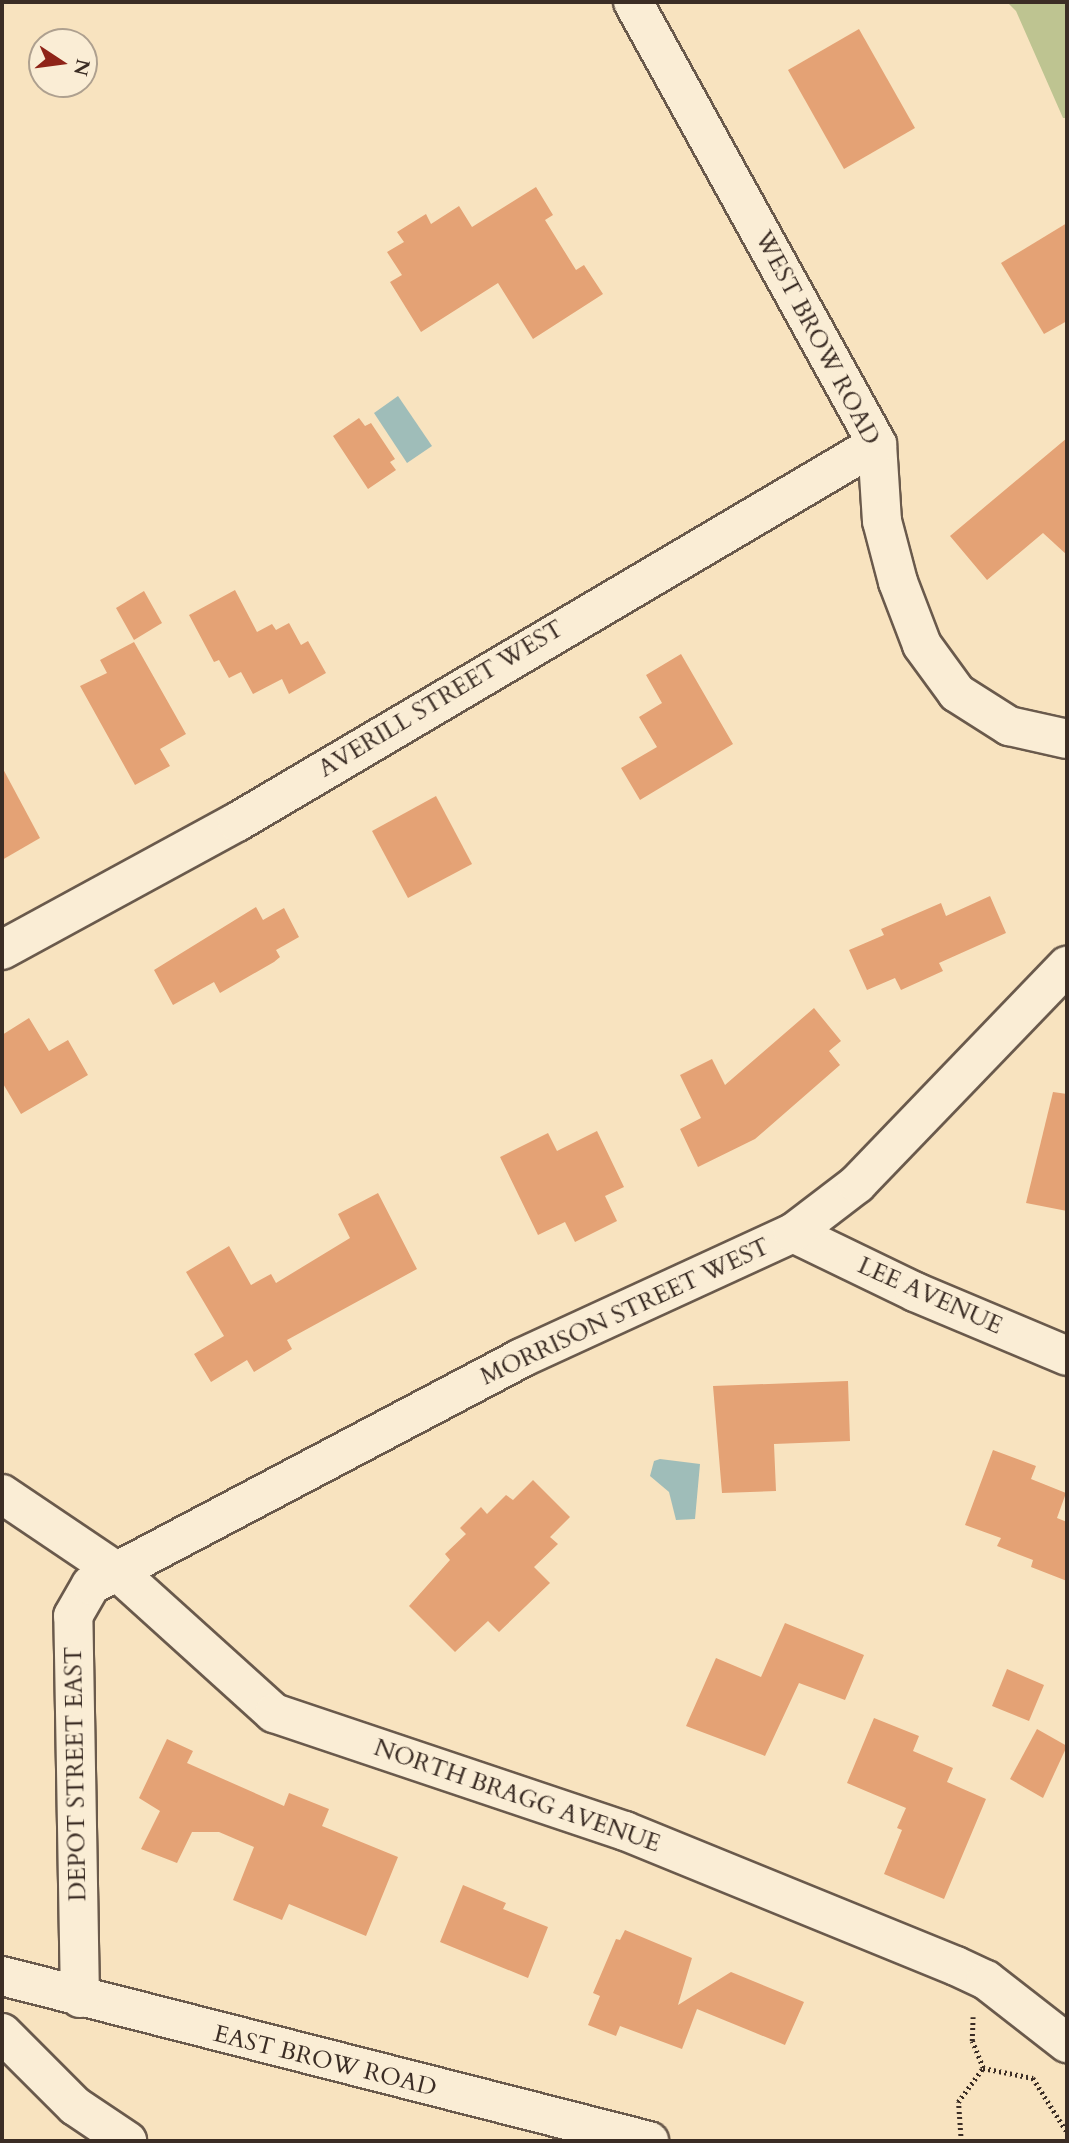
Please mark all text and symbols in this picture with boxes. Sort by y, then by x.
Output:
north arrow [28,28,98,98]
text: N [67,56,96,78]
street label: WEST BROW ROAD [748,226,886,450]
street label: AVERILL STREET WEST [313,614,569,784]
street label: MORRISON STREET WEST [476,1232,774,1392]
street label: LEE AVENUE [853,1251,1007,1341]
street label: DEPOT STREET EAST [59,1646,93,1902]
street label: NORTH BRAGG AVENUE [370,1733,664,1859]
street label: EAST BROW ROAD [211,2019,439,2103]

